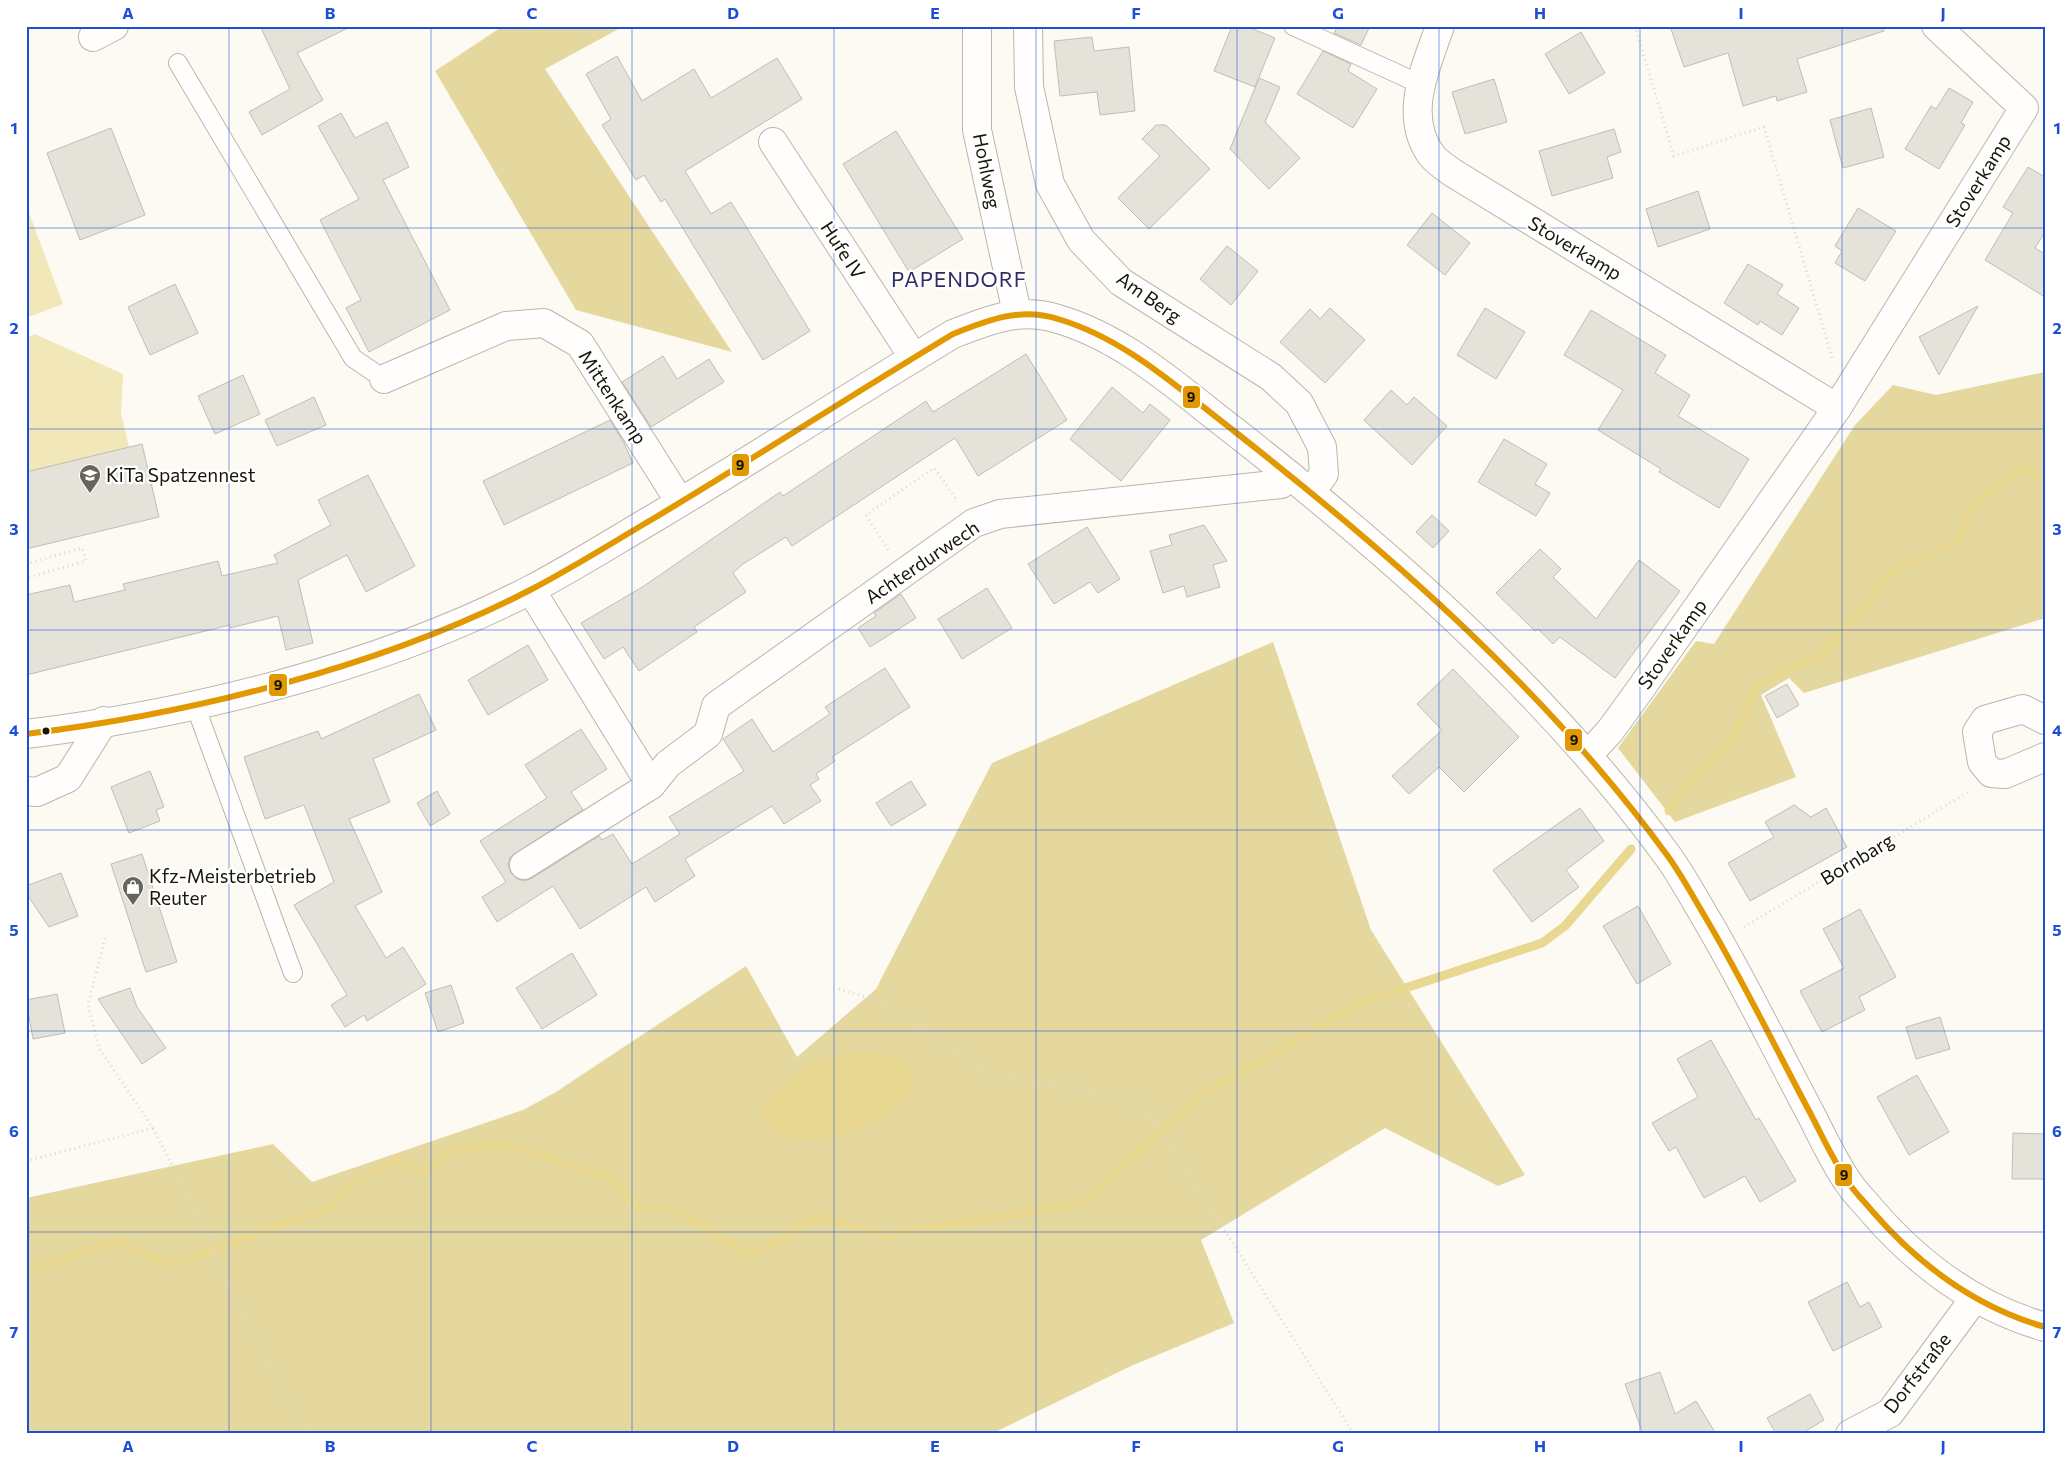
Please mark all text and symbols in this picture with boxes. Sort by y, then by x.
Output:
text: A [122,3,134,22]
text: B [325,3,336,22]
text: C [527,3,538,22]
text: D [727,3,739,22]
text: E [930,3,940,22]
text: F [1131,3,1141,22]
text: G [1332,3,1344,22]
text: H [1534,3,1546,22]
text: I [1738,3,1744,22]
text: J [1940,3,1946,22]
text: 1 [10,118,18,137]
text: 1 [2053,118,2061,137]
street label: Stoverkamp [1940,130,2015,231]
street label: Hohlweg [969,131,1006,211]
street label: Stoverkamp [1524,211,1626,284]
street label: Hufe IV [816,217,870,283]
district label: PAPENDORF [891,266,1027,291]
street label: Am Berg [1113,266,1186,327]
text: 2 [9,318,19,337]
text: 2 [2052,318,2062,337]
street label: Mittenkamp [575,345,652,448]
line badge: 9 [1182,385,1201,409]
text: 9 [1187,388,1196,405]
line badge: 9 [731,453,750,477]
text: 9 [736,456,745,473]
school or university icon: KiTa Spatzennest [78,463,102,494]
place label: KiTa Spatzennest [106,463,256,486]
street label: Achterdurwech [860,515,983,608]
text: 3 [9,519,19,538]
text: 3 [2052,519,2062,538]
street label: Stoverkamp [1632,594,1711,693]
line badge: 9 [268,673,288,697]
text: 9 [274,676,283,693]
text: 4 [9,720,19,739]
text: 4 [2052,720,2062,739]
unlabelled marker [41,726,51,736]
line badge: 9 [1564,728,1583,752]
text: 9 [1570,731,1579,748]
street label: Bornbarg [1816,828,1897,889]
place label: Kfz-Meisterbetrieb Reuter [149,864,316,909]
shop icon: Kfz-Meisterbetrieb Reuter [121,875,145,906]
text: 5 [9,920,19,939]
text: 5 [2052,920,2062,939]
text: 6 [9,1121,19,1140]
text: 6 [2052,1121,2062,1140]
line badge: 9 [1834,1163,1853,1187]
text: 9 [1840,1166,1849,1183]
text: 7 [10,1322,19,1341]
text: 7 [2053,1322,2062,1341]
street label: Dorfstraße [1878,1328,1955,1417]
text: A [122,1436,134,1455]
text: B [325,1436,336,1455]
text: C [527,1436,538,1455]
text: D [727,1436,739,1455]
text: E [930,1436,940,1455]
text: F [1131,1436,1141,1455]
text: G [1332,1436,1344,1455]
text: H [1534,1436,1546,1455]
text: I [1738,1436,1744,1455]
text: J [1940,1436,1946,1455]

